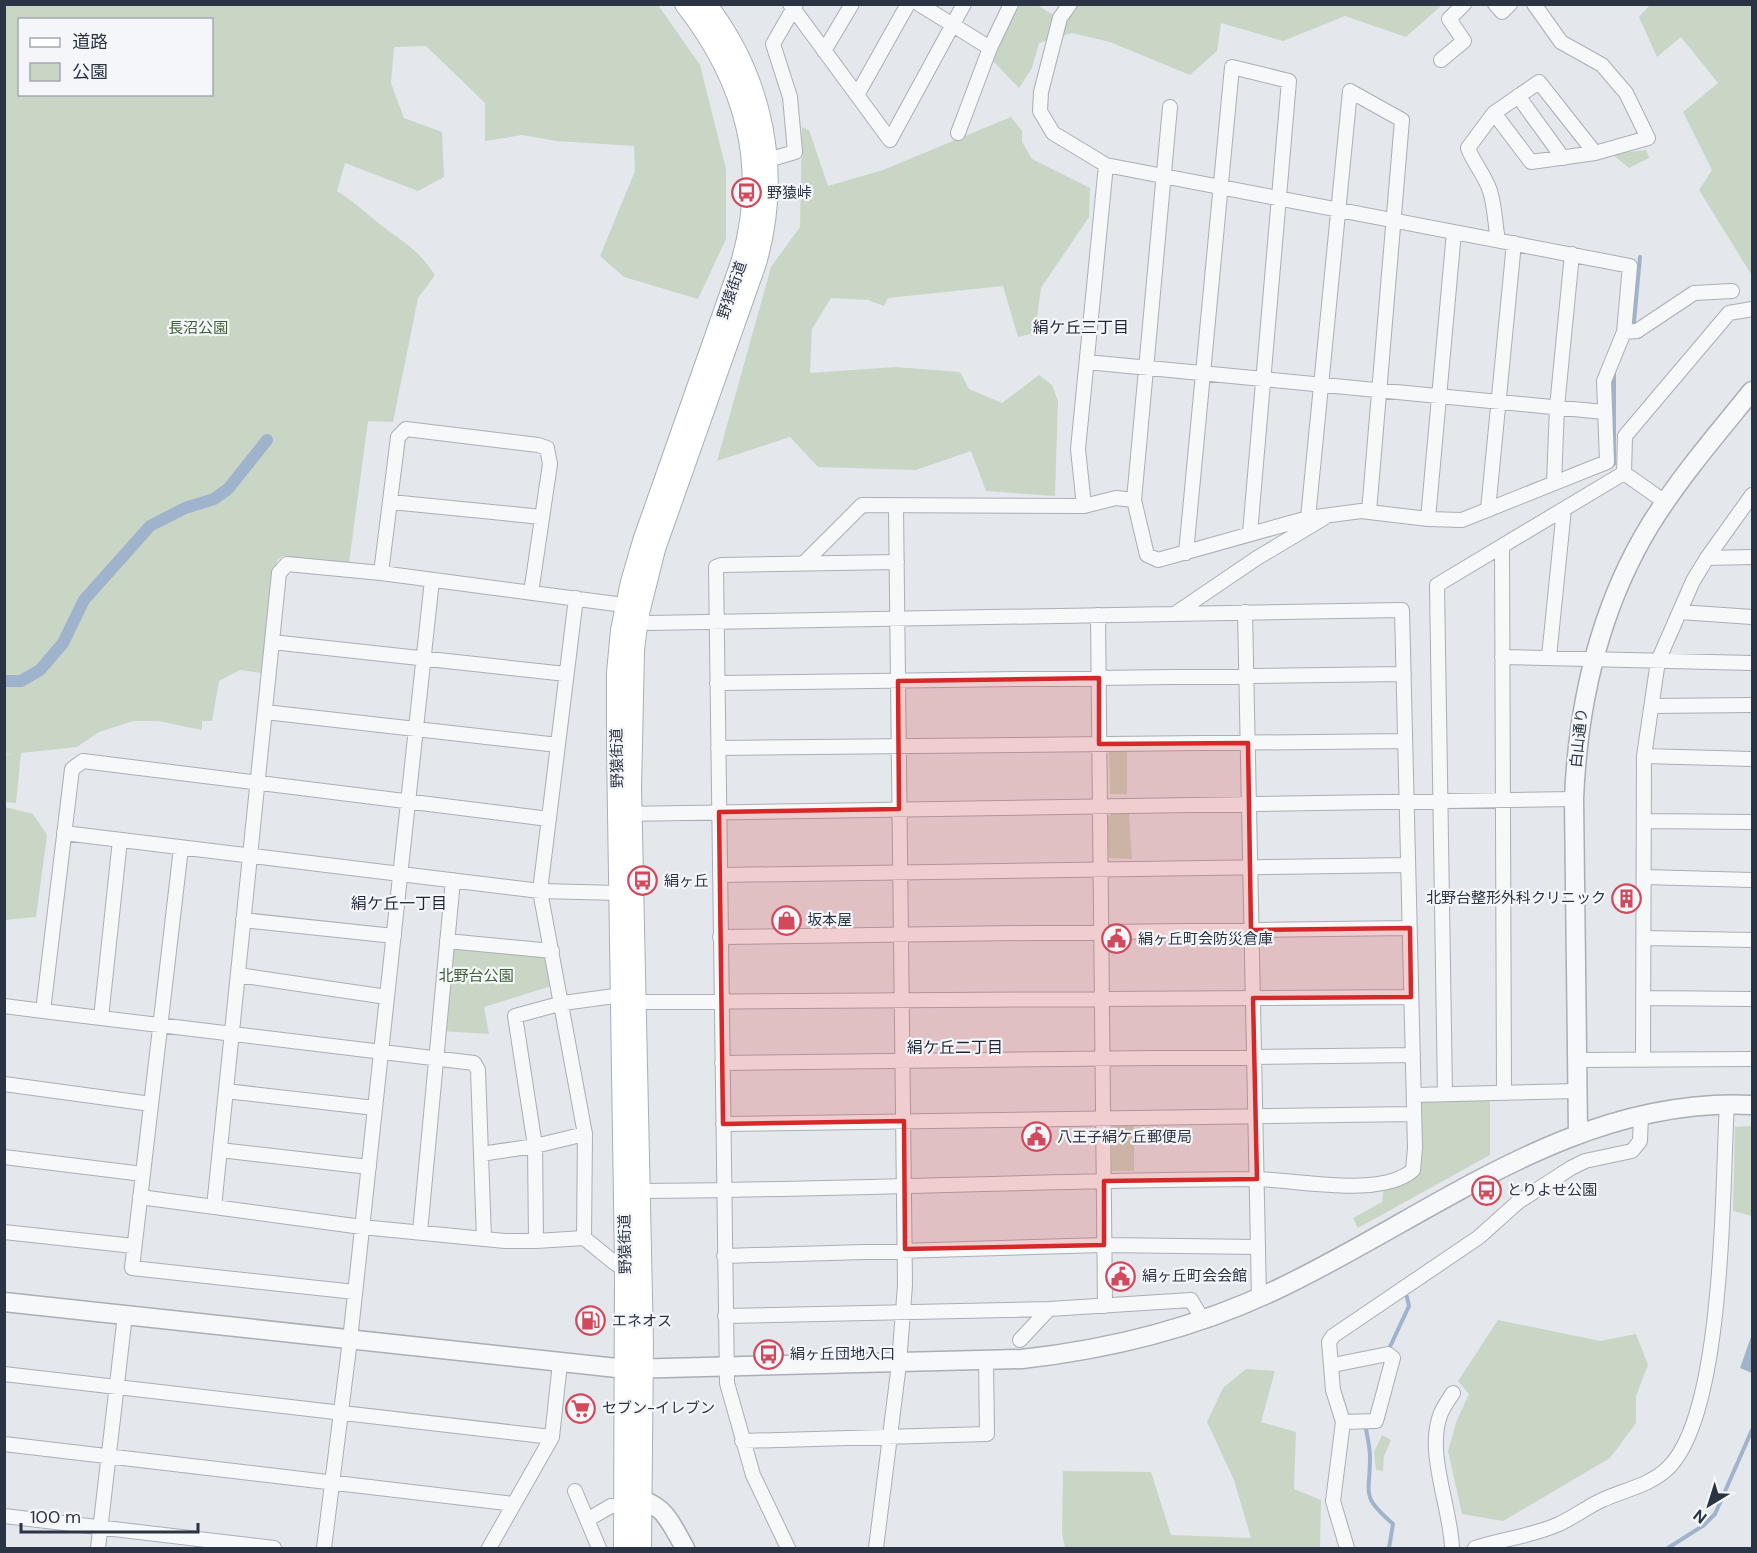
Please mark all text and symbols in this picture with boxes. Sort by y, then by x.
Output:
legend [18,18,213,96]
text: 道路 [72,30,108,54]
text: 公園 [72,60,108,84]
bus stop icon: 野猿峠 [730,177,762,209]
place label: 野猿峠 [767,183,812,203]
street label: 野猿街道 [713,258,751,322]
district label: 絹ケ丘三丁目 [1033,317,1129,338]
park label: 長沼公園 [168,318,228,338]
street label: 白山通り [1566,707,1592,769]
street label: 野猿街道 [606,728,628,788]
bus stop icon: 絹ヶ丘 [627,865,659,897]
place label: 絹ヶ丘 [664,871,709,891]
building icon: 北野台整形外科クリニック [1611,882,1643,914]
place label: 北野台整形外科クリニック [1426,888,1606,908]
district label: 絹ケ丘一丁目 [351,893,447,914]
shop icon: 坂本屋 [770,904,802,936]
place label: 坂本屋 [807,910,852,930]
public building icon: 絹ヶ丘町会防災倉庫 [1101,923,1133,955]
place label: 絹ヶ丘町会防災倉庫 [1138,929,1273,949]
park label: 北野台公園 [438,966,514,986]
district label: 絹ケ丘二丁目 [907,1037,1003,1058]
public building icon: 八王子絹ケ丘郵便局 [1020,1121,1052,1153]
place label: 八王子絹ケ丘郵便局 [1057,1127,1192,1147]
bus stop icon: とりよせ公園 [1470,1174,1502,1206]
place label: とりよせ公園 [1507,1180,1597,1200]
street label: 野猿街道 [614,1214,636,1274]
public building icon: 絹ヶ丘町会会館 [1105,1260,1137,1292]
place label: 絹ヶ丘町会会館 [1142,1266,1247,1286]
fuel station icon: エネオス [575,1305,607,1337]
place label: エネオス [612,1311,672,1331]
bus stop icon: 絹ヶ丘団地入口 [753,1338,785,1370]
place label: 絹ヶ丘団地入口 [790,1344,895,1364]
supermarket icon: セブン-イレブン [565,1392,597,1424]
place label: セブン-イレブン [602,1398,715,1418]
north arrow [1679,1475,1739,1535]
scale bar [21,1496,198,1534]
text: 100 m [30,1505,81,1529]
text: N [1689,1505,1711,1528]

